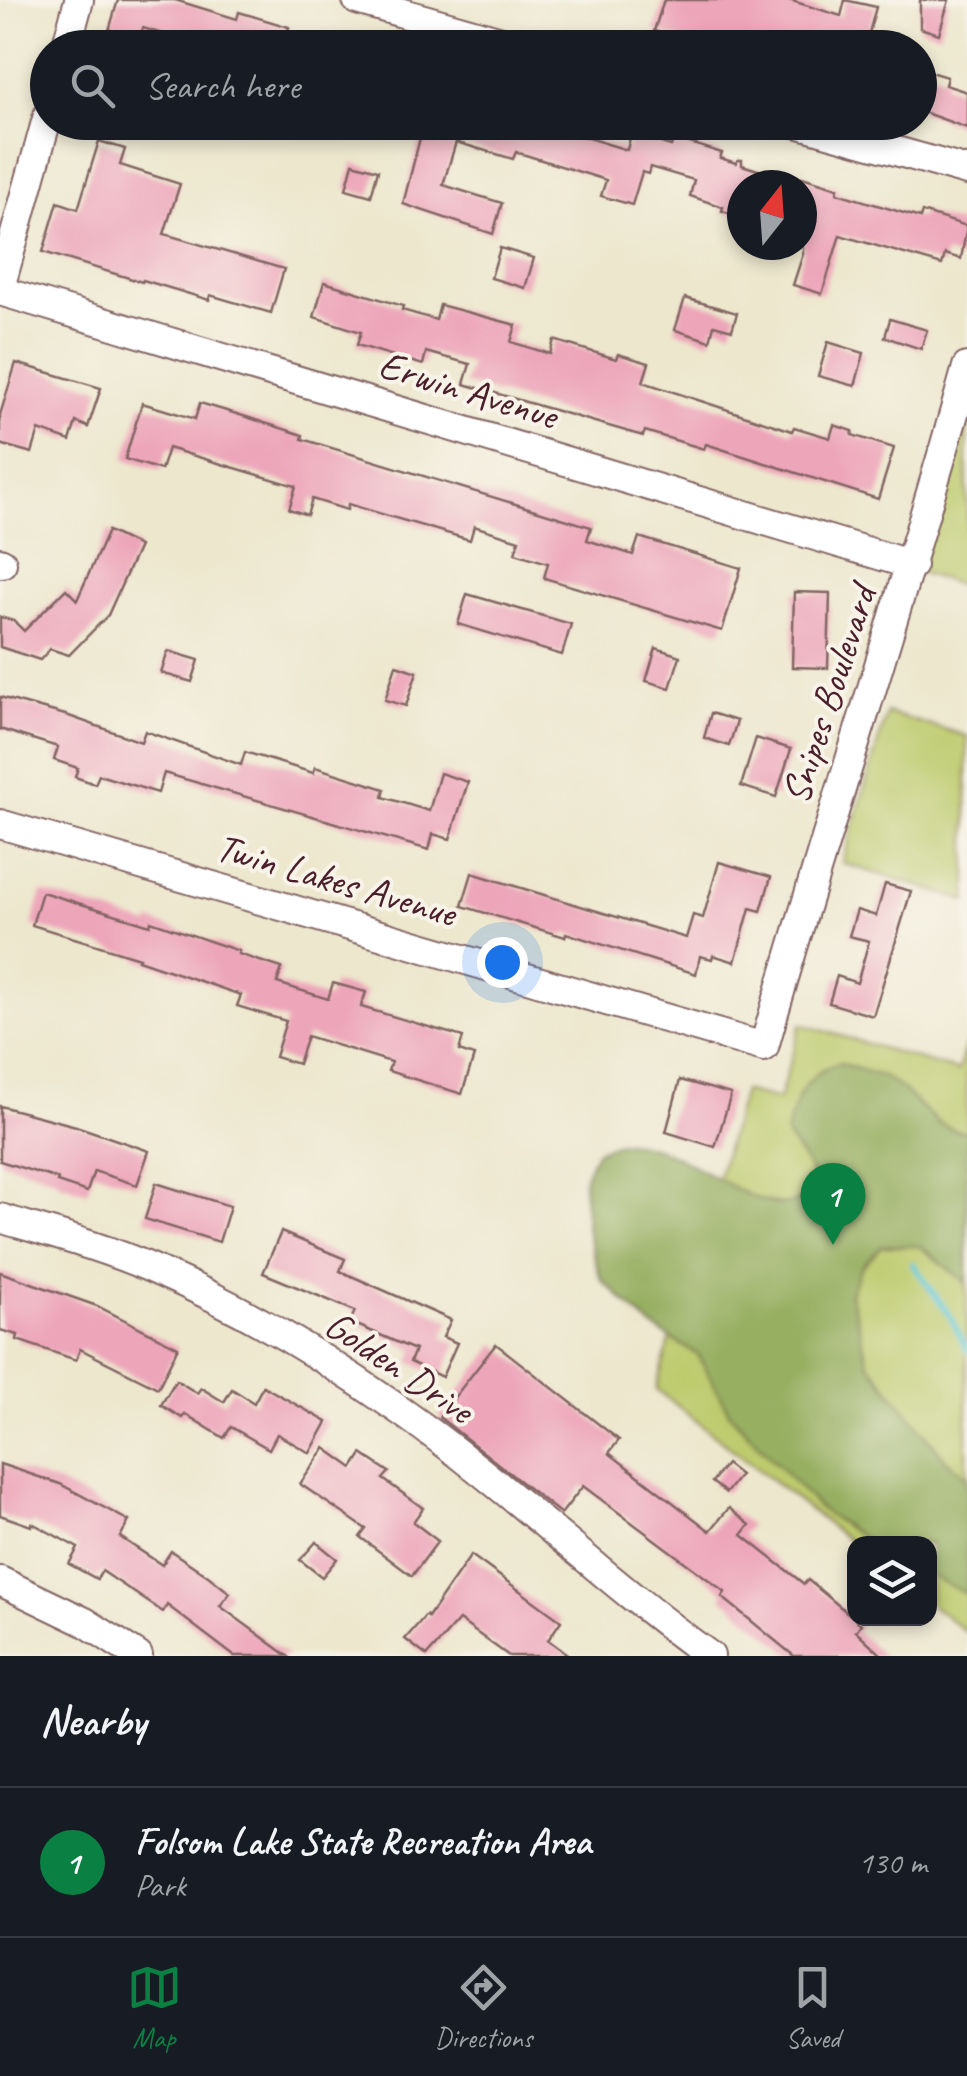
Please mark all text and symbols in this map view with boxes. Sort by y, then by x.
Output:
search box [30,30,937,140]
icon: search [65,58,120,113]
text: Search here [145,62,300,109]
north arrow [727,170,817,260]
street label: Erwin Avenue [373,339,566,442]
street label: Snipes Boulevard [770,574,890,810]
street label: Twin Lakes Avenue [211,822,464,939]
your location [477,937,528,988]
pin: 1 [800,1162,866,1245]
street label: Golden Drive [315,1299,485,1436]
map controls [847,1536,937,1626]
button: layers [847,1536,937,1626]
text: Nearby [40,1695,146,1748]
text: Folsom Lake State Recreation Area [135,1818,591,1865]
text: 1 [65,1842,80,1883]
text: 130 m [858,1842,927,1883]
text: Park [135,1865,186,1906]
tab: Map [127,1960,182,2055]
tab: Directions [435,1960,532,2055]
tab: Saved [785,1960,840,2055]

